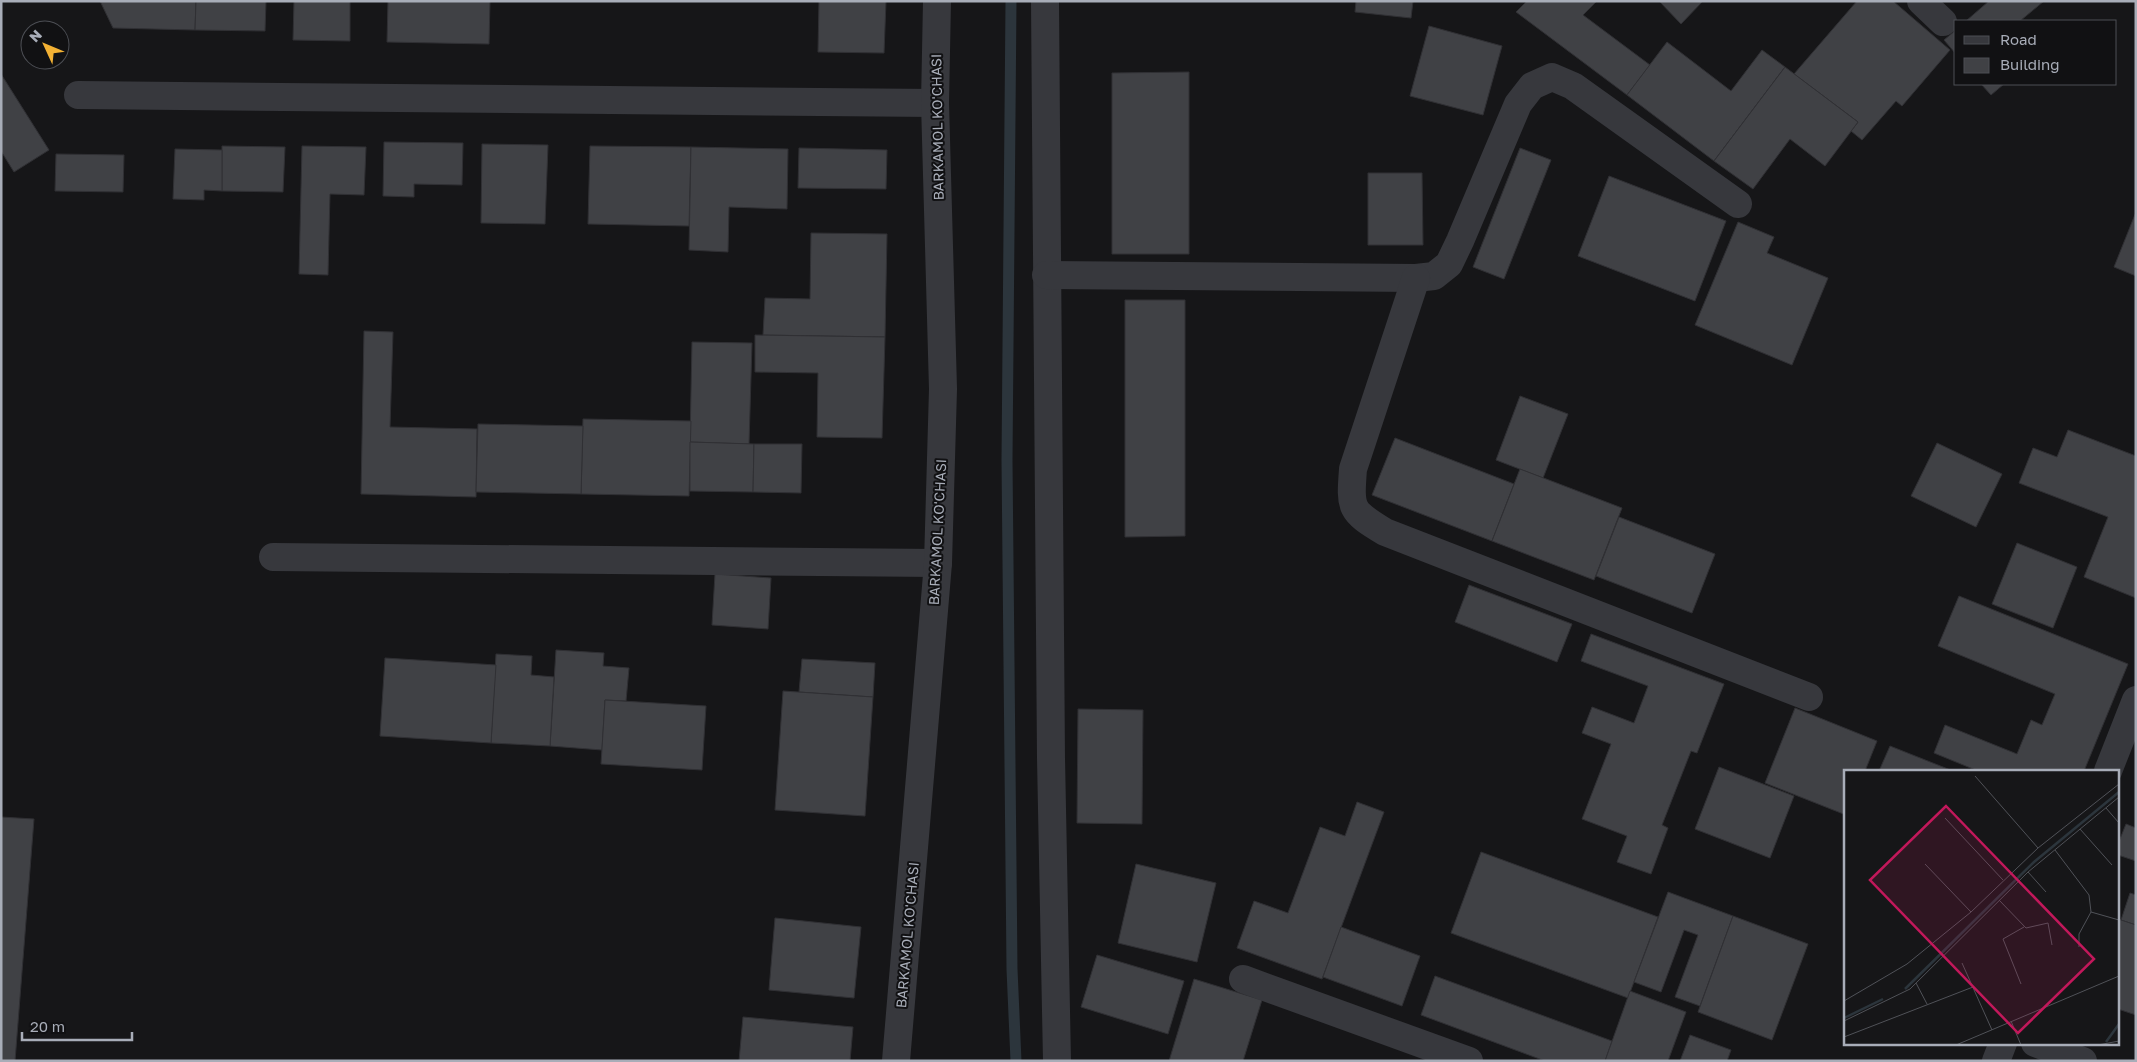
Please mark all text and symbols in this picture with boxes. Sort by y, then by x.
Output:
north arrow [20,20,70,70]
legend [1954,20,2117,85]
text: N [25,26,45,45]
text: Road [2000,30,2037,48]
street label: BARKAMOL KO'CHASI [927,53,947,201]
text: Building [2000,55,2060,73]
street label: BARKAMOL KO'CHASI [925,458,949,606]
inset map [1844,770,2120,1044]
street label: BARKAMOL KO'CHASI [892,861,922,1009]
scale bar [22,1010,132,1042]
text: 20 m [30,1017,65,1035]

